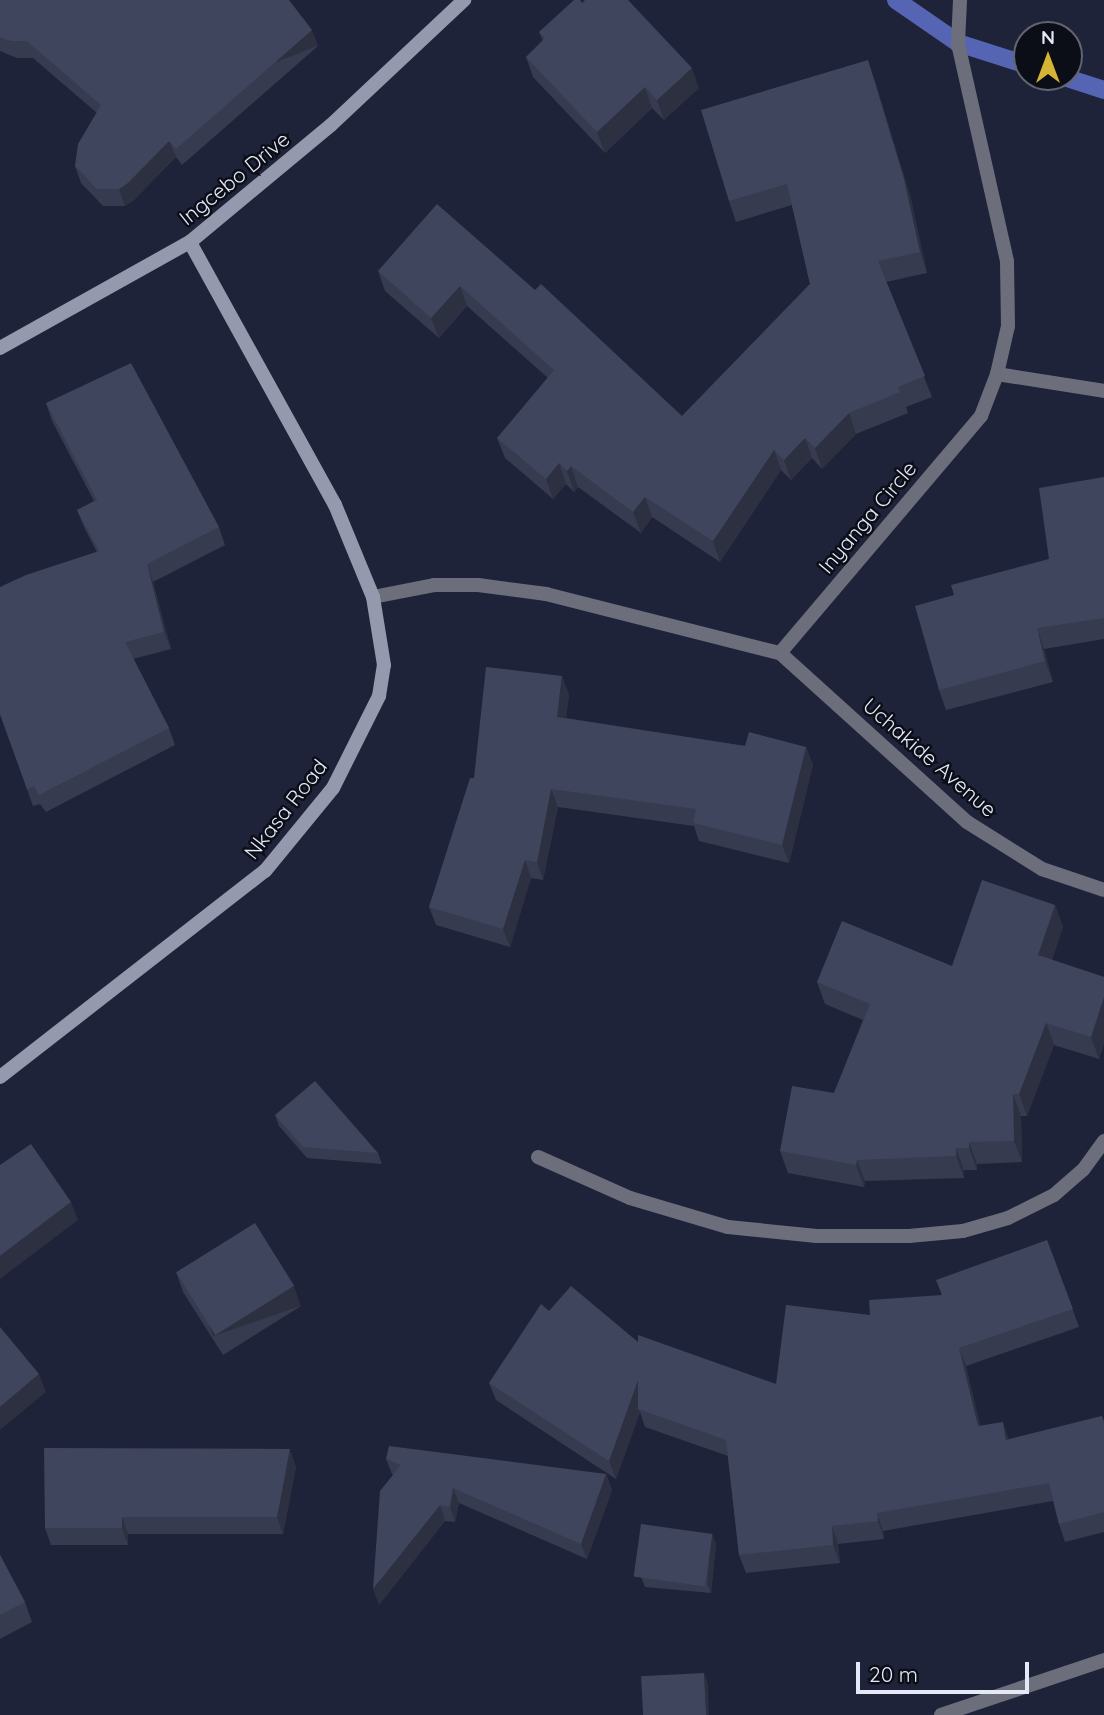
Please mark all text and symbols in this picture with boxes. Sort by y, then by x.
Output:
north arrow [1013,21,1083,91]
text: N [1041,25,1055,49]
street label: Ingcebo Drive [174,126,294,230]
street label: Inyanga Circle [813,456,921,578]
street label: Uchakide Avenue [858,692,1002,822]
street label: Nkasa Road [238,754,332,864]
scale bar [859,1648,1032,1692]
text: 20 m [869,1661,918,1687]

